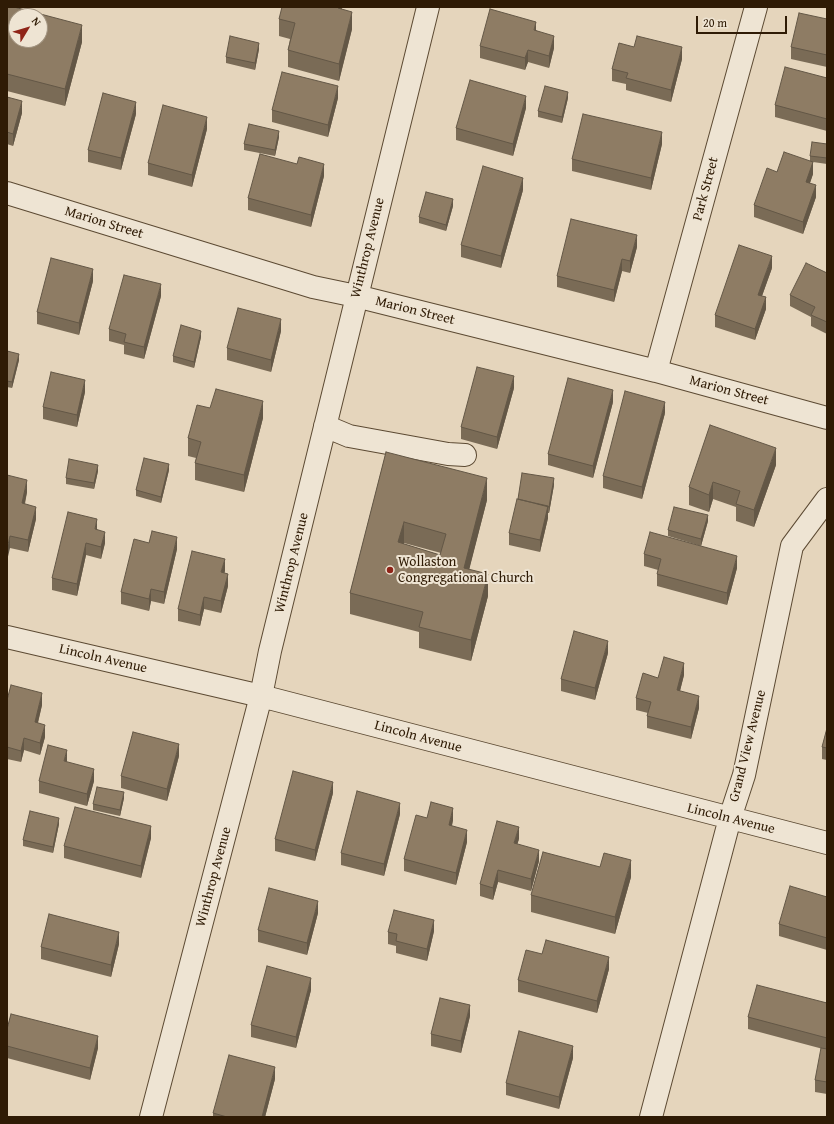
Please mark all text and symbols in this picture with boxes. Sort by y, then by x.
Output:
north arrow [8,8,48,48]
scale bar [698,8,789,34]
text: N [28,13,45,29]
text: 20 m [703,14,727,31]
street label: Park Street [689,155,723,223]
street label: Winthrop Avenue [347,196,389,300]
street label: Marion Street [63,203,145,243]
street label: Marion Street [374,293,456,329]
street label: Marion Street [688,372,770,410]
street label: Winthrop Avenue [271,511,313,615]
place label: Wollaston Congregational Church [398,554,533,586]
marker: Wollaston Congregational Church [385,565,395,575]
street label: Lincoln Avenue [57,641,149,677]
street label: Grand View Avenue [726,688,770,804]
street label: Lincoln Avenue [372,717,464,757]
street label: Lincoln Avenue [685,800,777,838]
street label: Winthrop Avenue [193,825,235,929]

